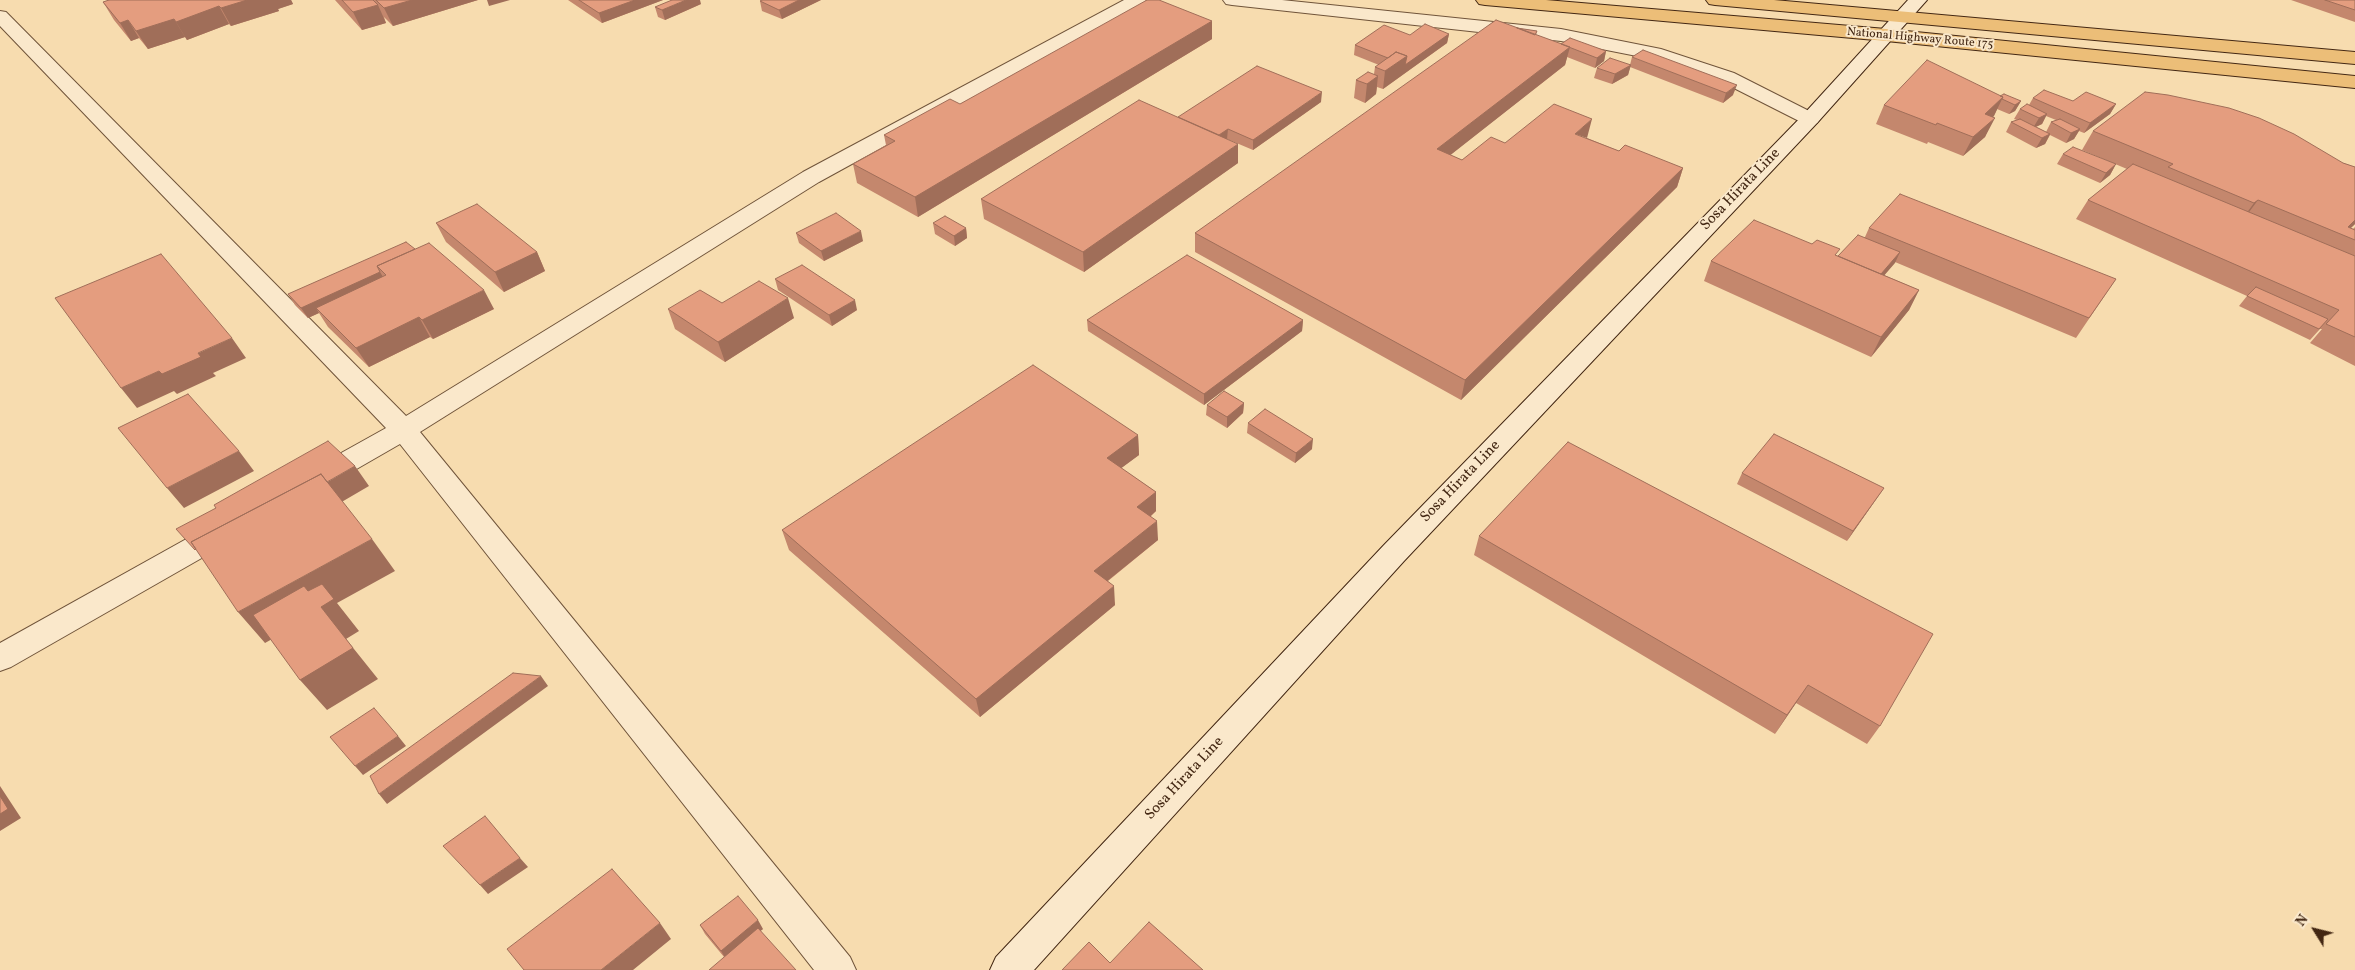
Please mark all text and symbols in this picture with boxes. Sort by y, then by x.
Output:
street label: National Highway Route 175 [1846,25,1994,53]
street label: Sosa Hirata Line [1697,145,1785,235]
street label: Sosa Hirata Line [1417,437,1505,527]
street label: Sosa Hirata Line [1142,734,1228,824]
north arrow [2290,905,2340,955]
text: N [2292,911,2313,931]

